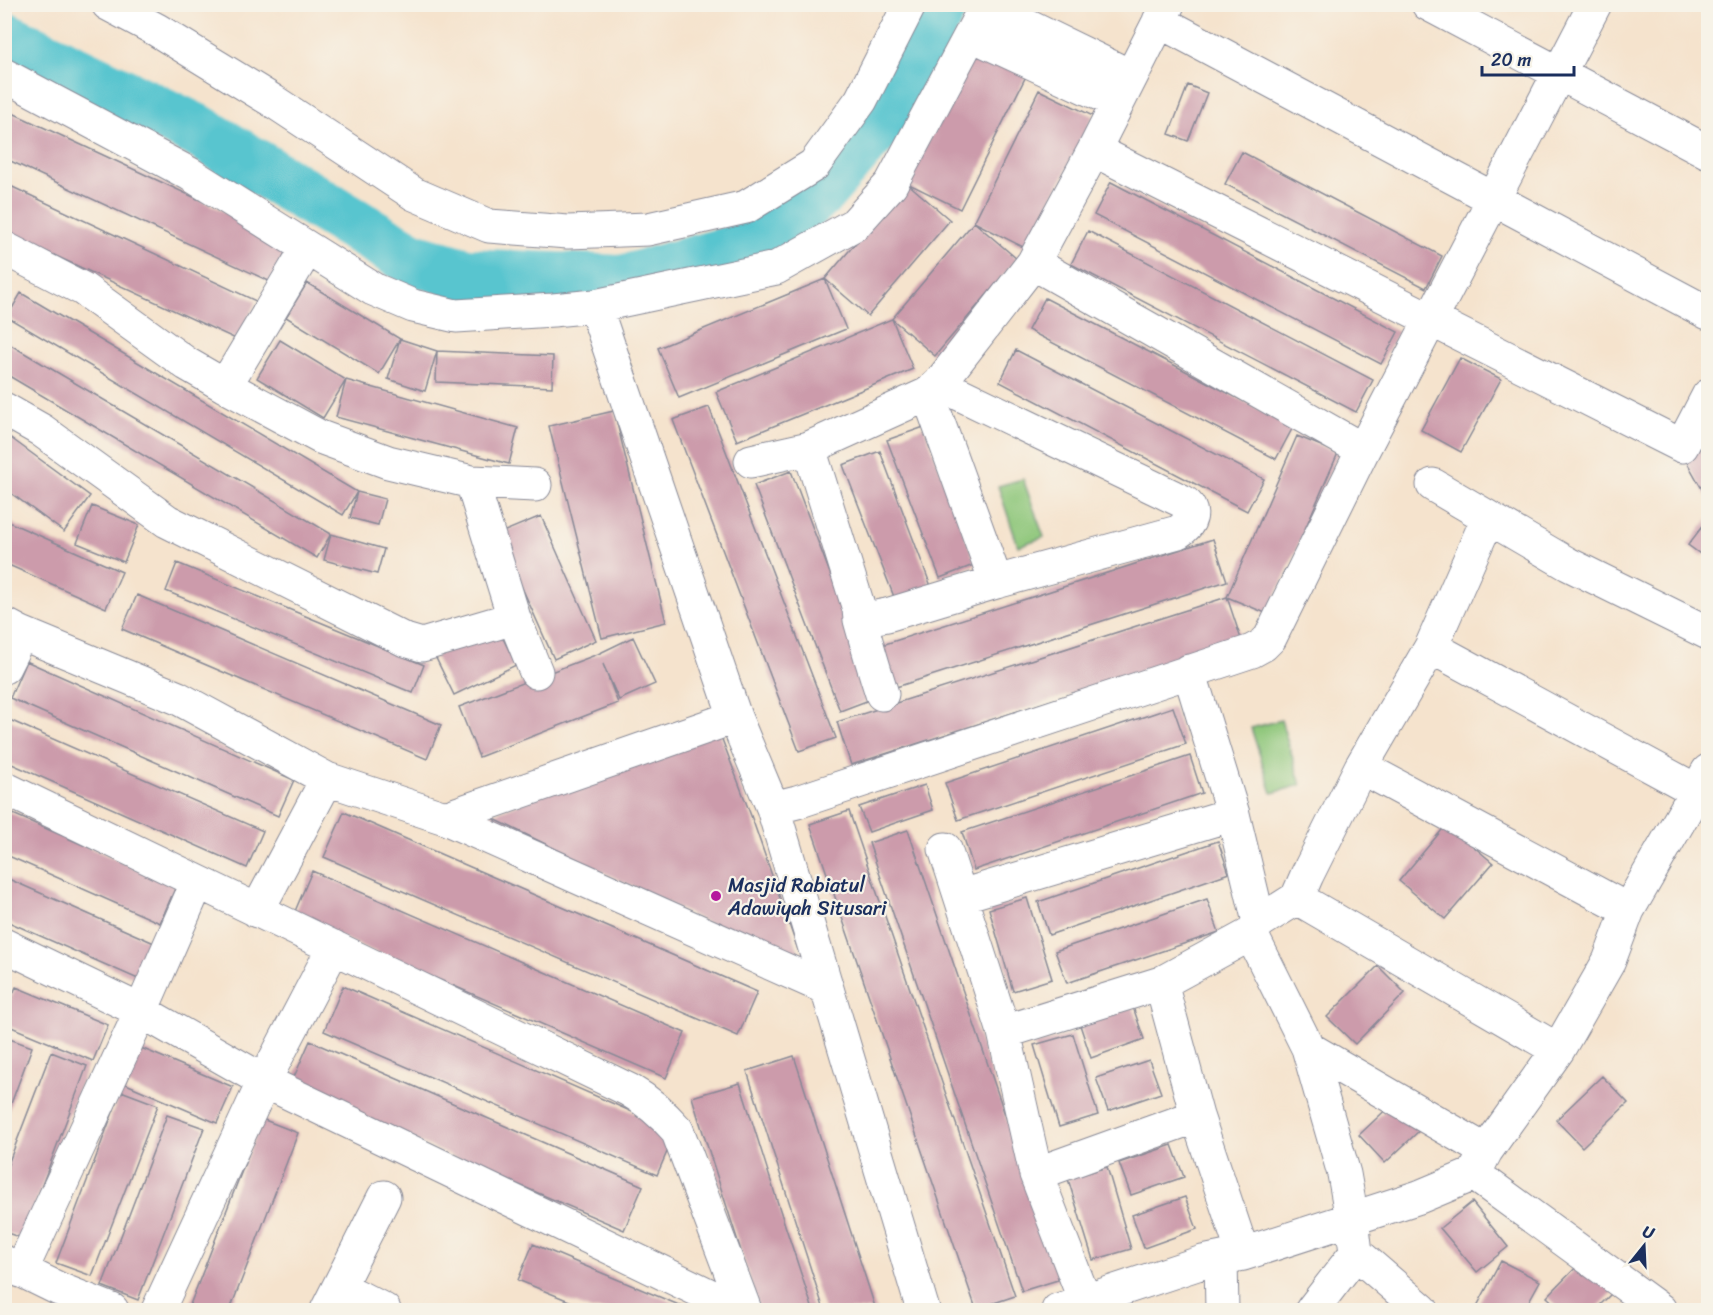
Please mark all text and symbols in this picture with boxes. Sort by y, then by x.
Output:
scale bar [1482,39,1574,77]
text: 20 m [1491,44,1531,76]
place label: Masjid Rabiatul Adawiyah Situsari [727,868,888,926]
marker: Masjid Rabiatul Adawiyah Situsari [709,889,723,903]
north arrow [1614,1216,1674,1276]
text: U [1639,1217,1659,1248]

